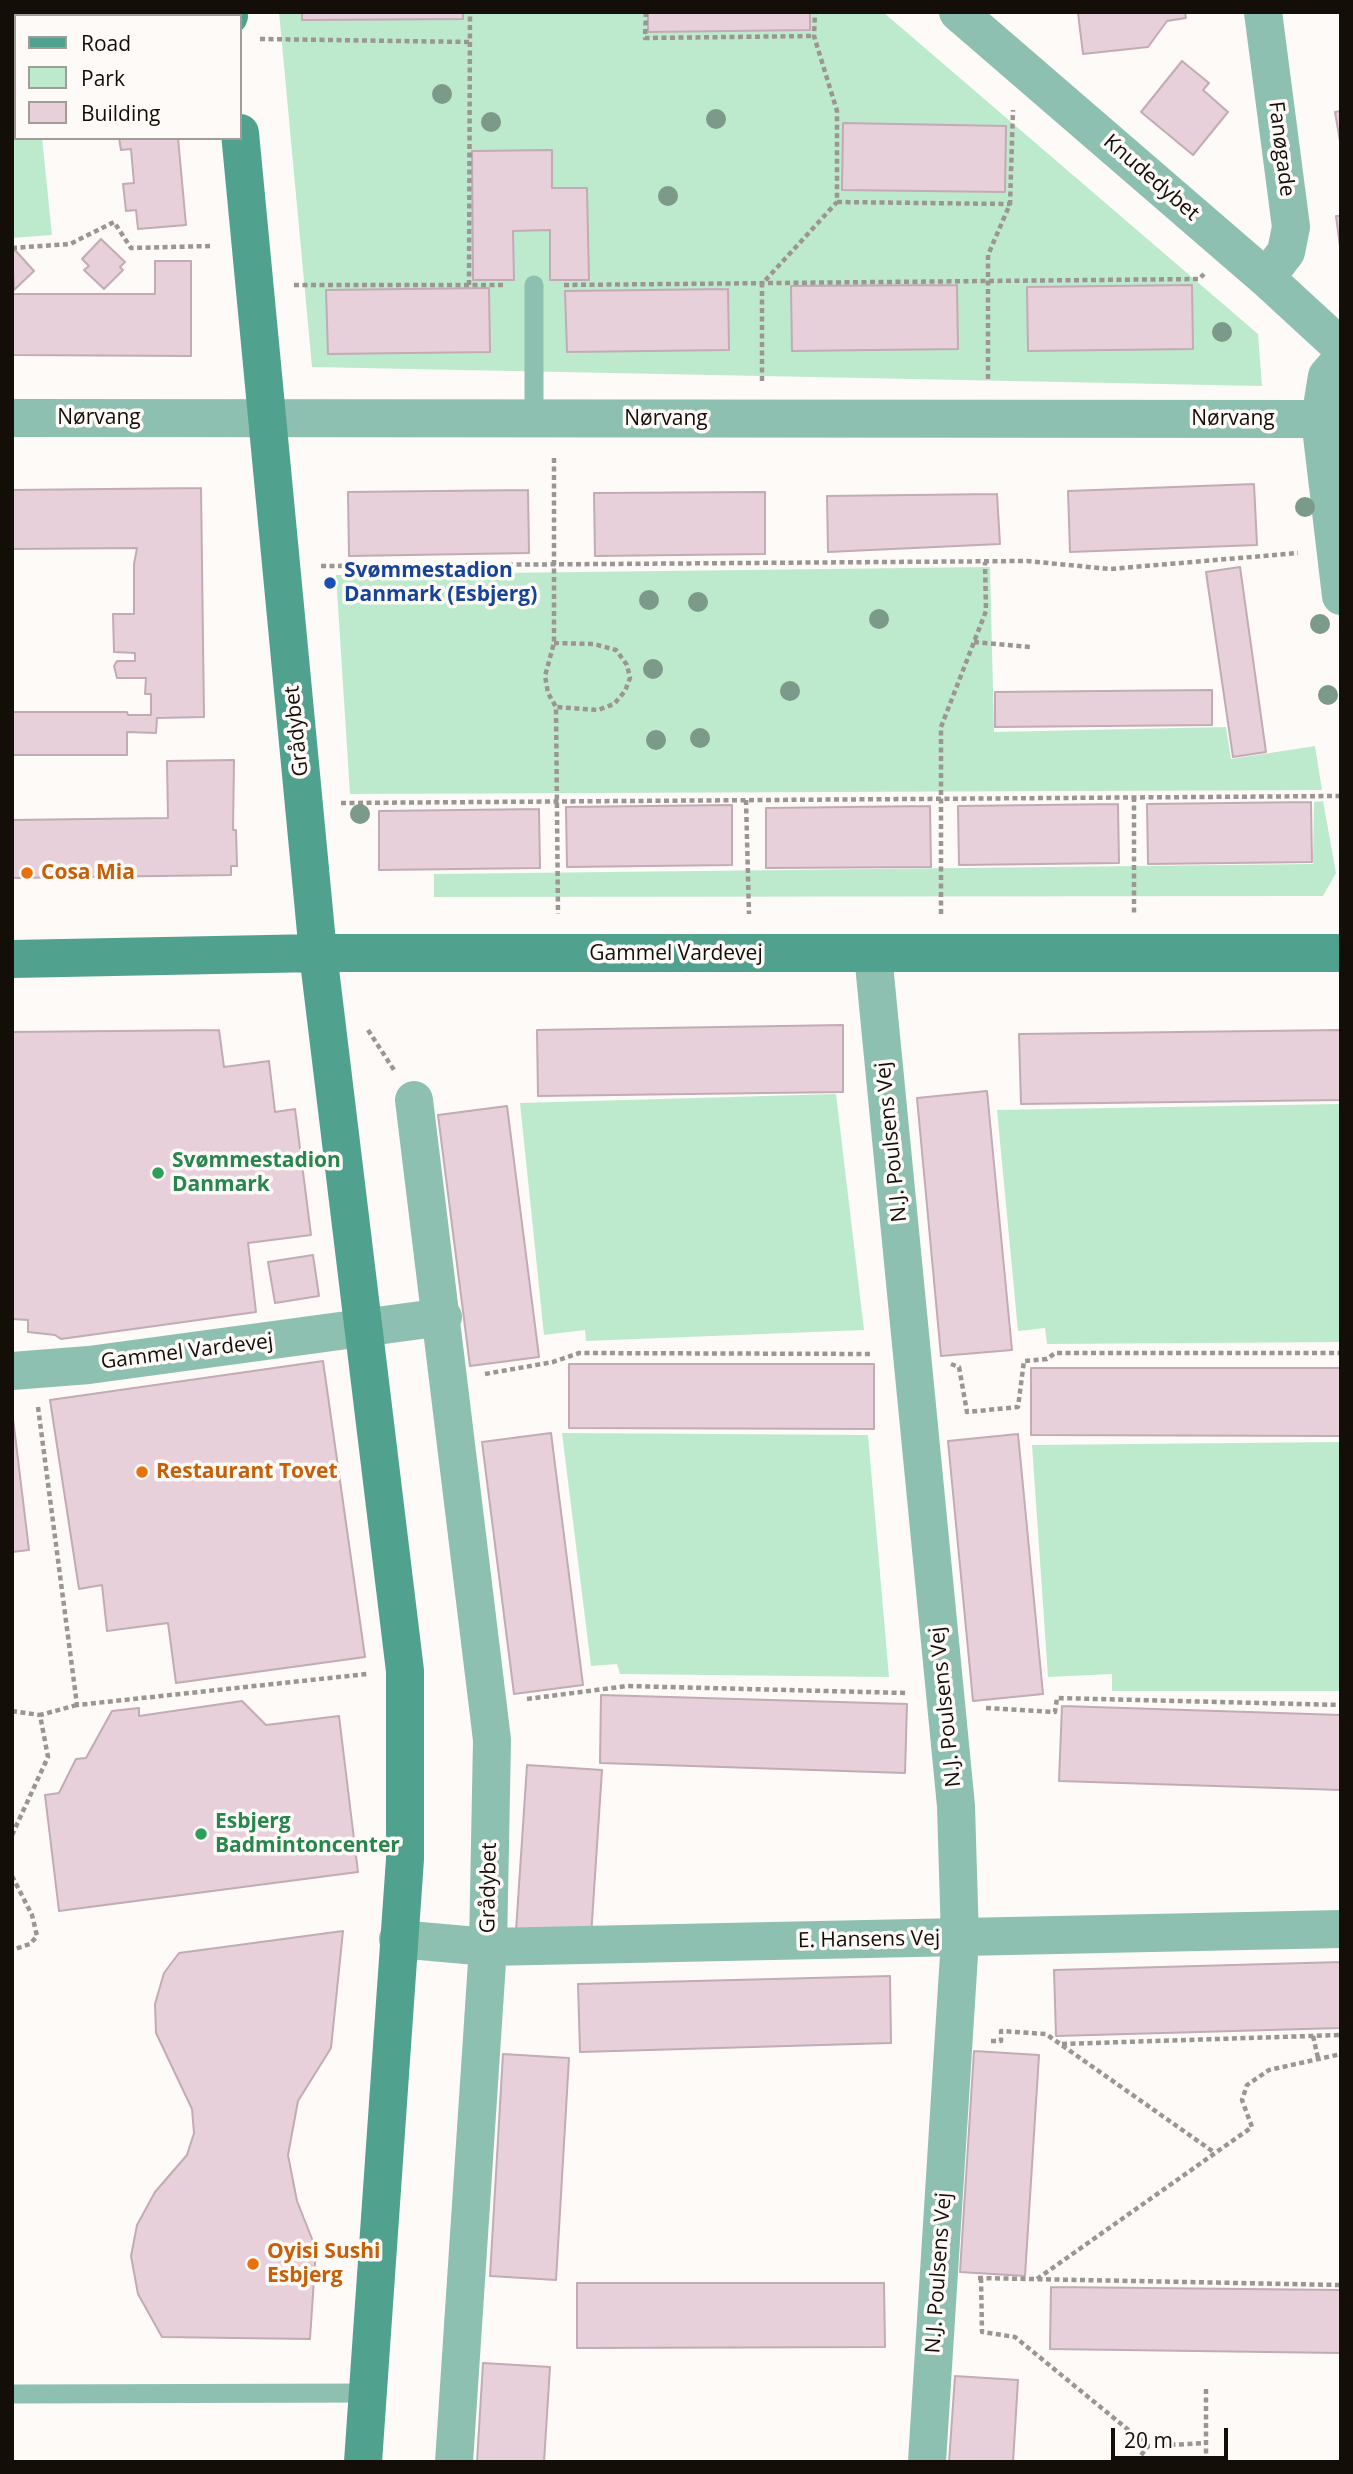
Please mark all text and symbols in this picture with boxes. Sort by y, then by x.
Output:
legend [14,14,242,140]
text: Road [81,29,131,57]
text: Park [81,64,125,92]
text: Building [81,99,160,127]
street label: Fanøgade [1263,100,1299,198]
street label: Knudedybet [1098,130,1204,226]
street label: Nørvang [57,405,141,431]
street label: Nørvang [624,406,708,432]
street label: Nørvang [1191,406,1275,432]
place label: Svømmestadion Danmark (Esbjerg) [344,558,537,608]
marker: Svømmestadion Danmark (Esbjerg) [322,575,338,591]
street label: Grådybet [280,684,314,778]
place label: Cosa Mia [41,860,135,886]
marker: Cosa Mia [19,865,35,881]
street label: Gammel Vardevej [589,941,763,967]
street label: N.J. Poulsens Vej [871,1061,913,1223]
place label: Svømmestadion Danmark [172,1148,341,1198]
marker: Svømmestadion Danmark [150,1165,166,1181]
street label: Gammel Vardevej [99,1329,275,1375]
place label: Restaurant Tovet [156,1459,338,1485]
marker: Restaurant Tovet [134,1464,150,1480]
street label: N.J. Poulsens Vej [925,1626,967,1788]
place label: Esbjerg Badmintoncenter [215,1809,400,1859]
marker: Esbjerg Badmintoncenter [193,1826,209,1842]
street label: Grådybet [476,1842,502,1934]
street label: E. Hansens Vej [798,1926,940,1954]
street label: N.J. Poulsens Vej [921,2192,957,2354]
place label: Oyisi Sushi Esbjerg [267,2239,380,2289]
marker: Oyisi Sushi Esbjerg [245,2256,261,2272]
scale bar [1115,2414,1232,2458]
text: 20 m [1124,2426,1173,2454]

